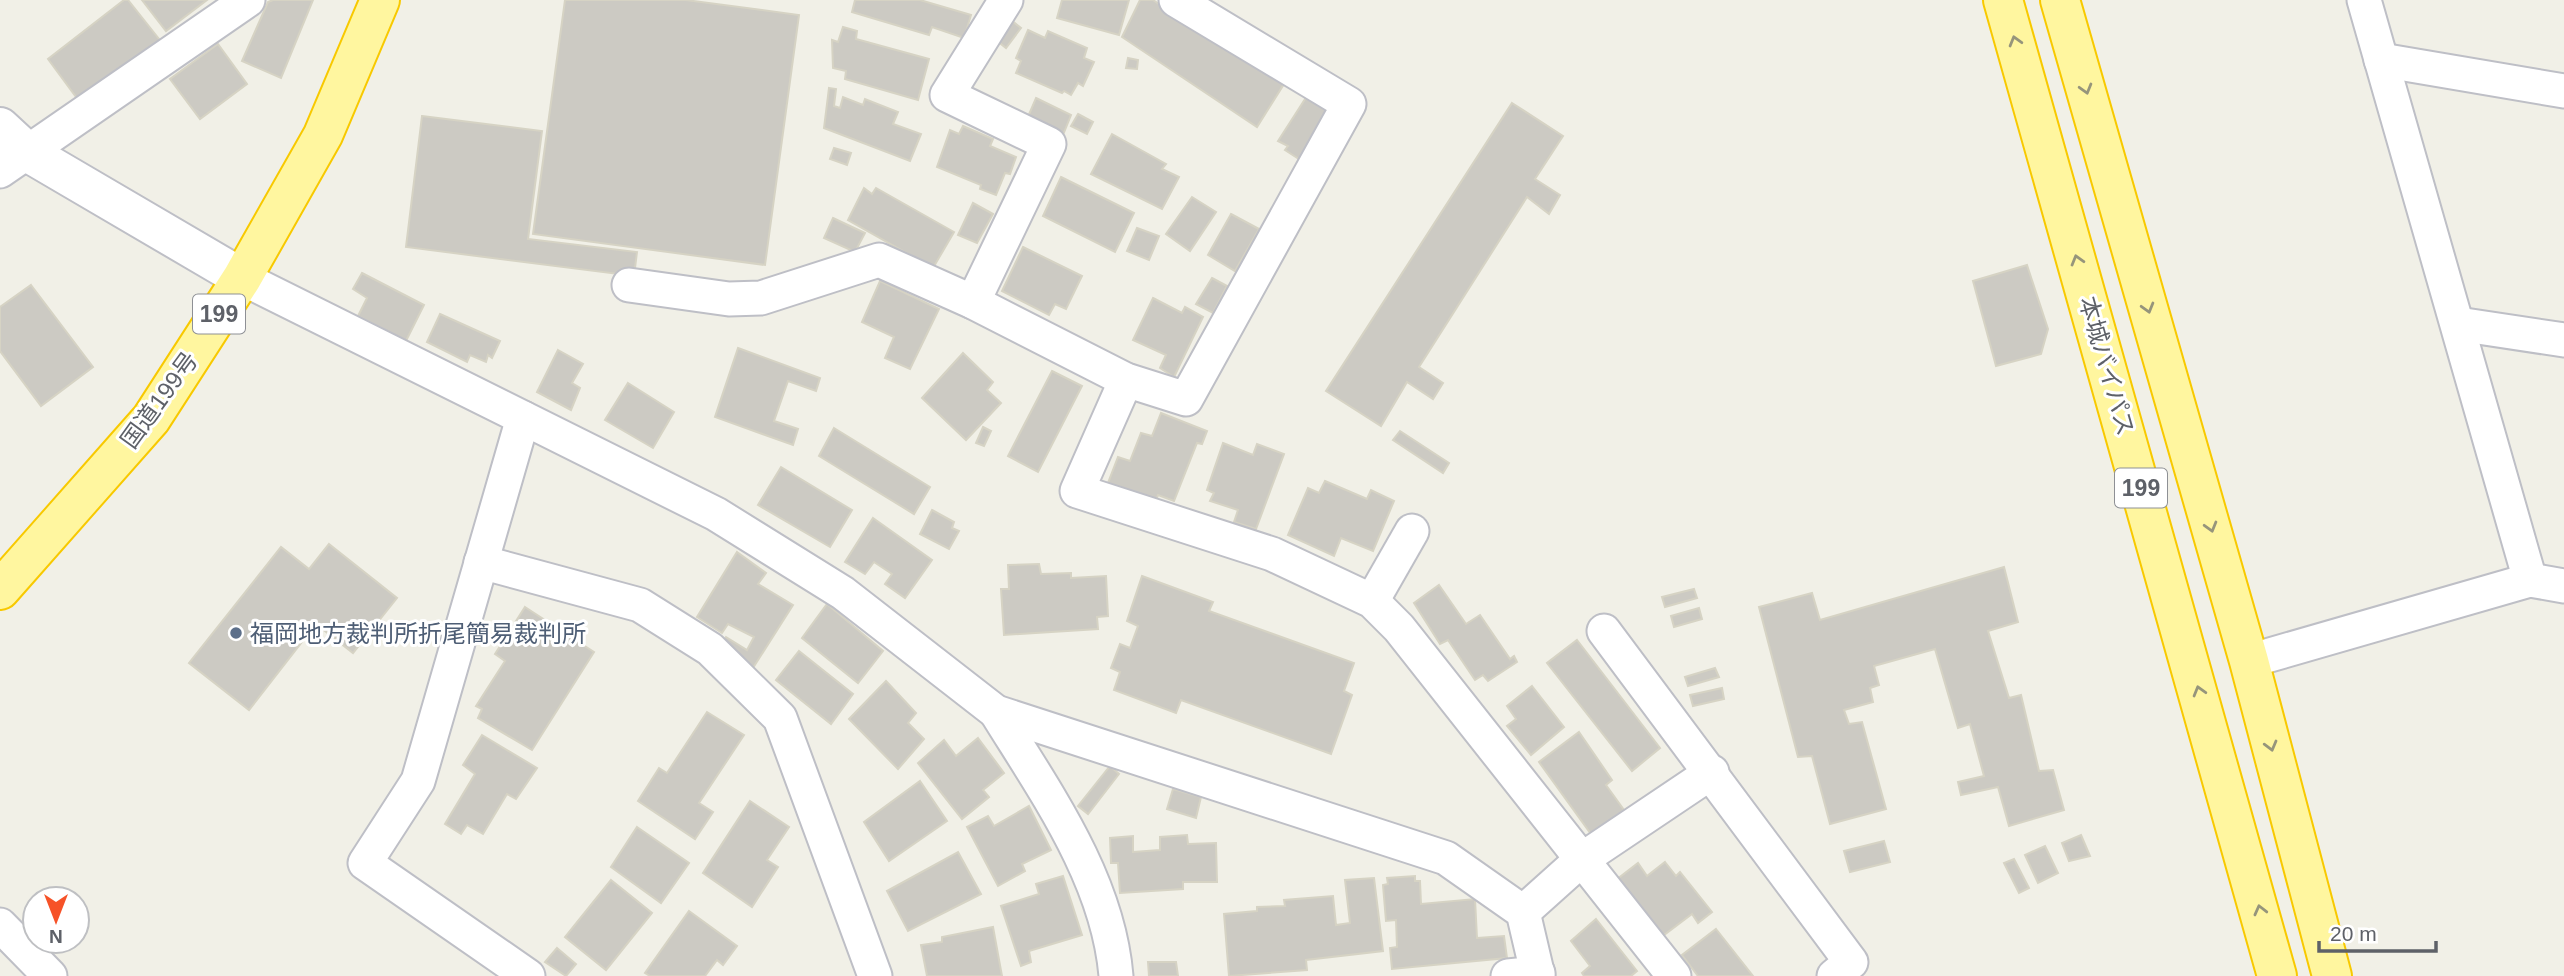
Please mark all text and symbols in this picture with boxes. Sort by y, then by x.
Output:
one-way arrow [2008,35,2023,47]
one-way arrow [2077,83,2092,95]
one-way arrow [2070,254,2085,266]
street label: 本城バイパス [2074,293,2140,439]
road number: 199 [193,294,245,334]
one-way arrow [2140,302,2155,314]
street label: 国道199号 [115,347,203,453]
road number: 199 [2115,468,2167,508]
one-way arrow [2202,520,2217,532]
place label: 福岡地方裁判所折尾簡易裁判所 [250,620,586,647]
marker: 福岡地方裁判所折尾簡易裁判所 [228,625,244,641]
one-way arrow [2192,685,2207,697]
one-way arrow [2263,740,2277,752]
north arrow [21,885,91,955]
one-way arrow [2254,904,2268,916]
scale bar [2319,909,2436,953]
text: 20 m [2330,922,2377,945]
text: N [49,926,63,947]

